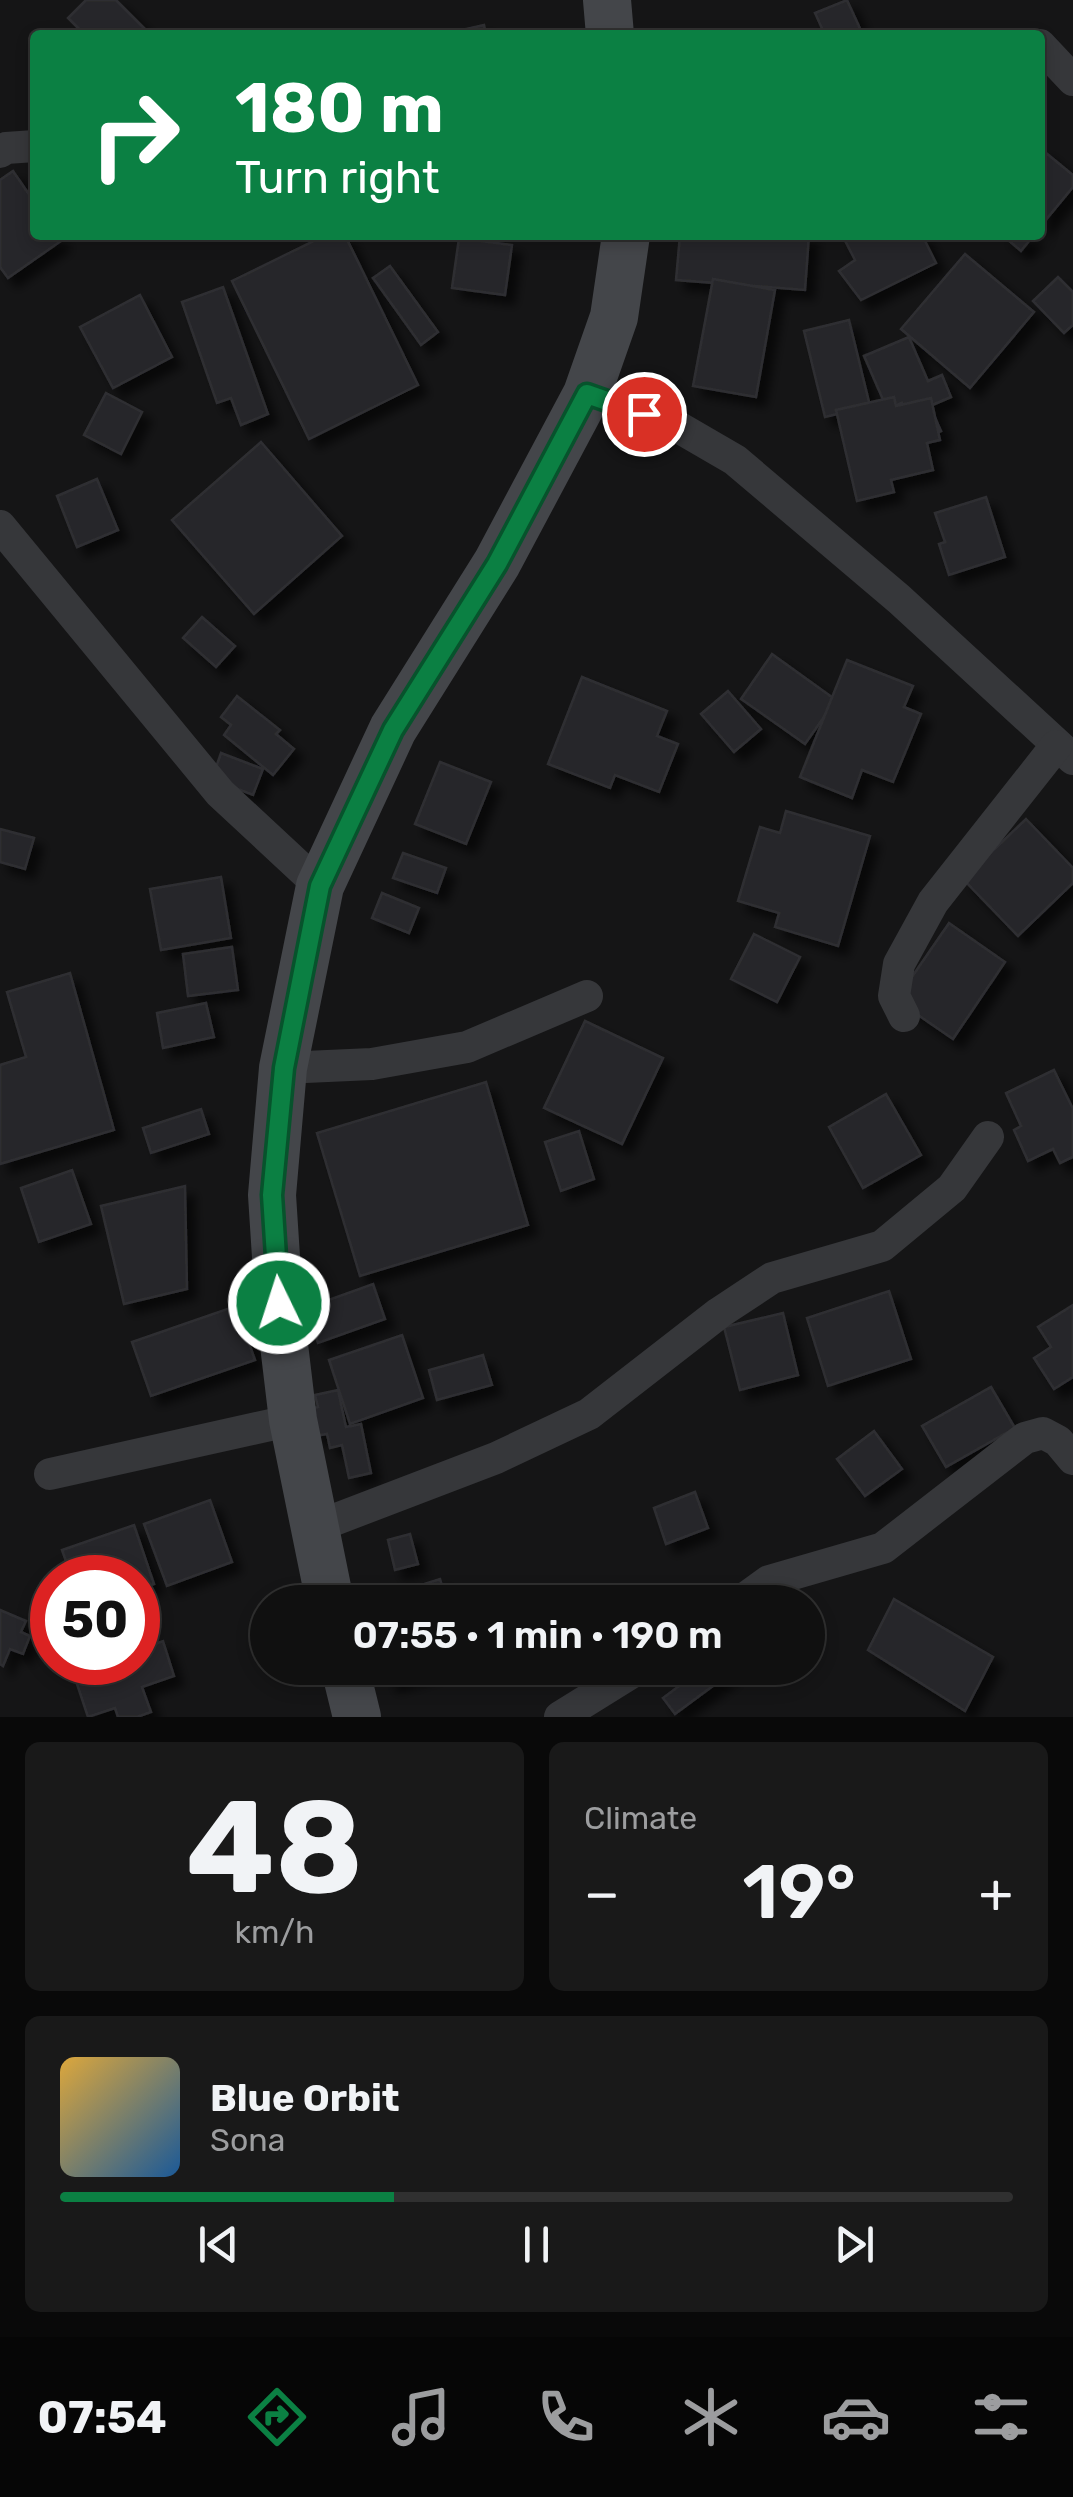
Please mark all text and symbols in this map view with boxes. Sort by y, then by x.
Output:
text: 180 m [235,67,444,150]
icon: right [70,70,200,200]
text: Turn right [235,151,439,204]
pin [602,372,687,457]
icon: arrive [617,387,672,442]
position arrow [227,1251,331,1355]
speed limit sign: 50 [30,1555,160,1685]
text: 07:55 · 1 min · 190 m [352,1612,723,1658]
text: 48 [186,1770,363,1925]
text: Climate [584,1799,697,1837]
text: 19° [743,1848,856,1937]
text: − [584,1861,620,1926]
text: + [979,1861,1013,1926]
text: km/h [235,1913,314,1951]
text: Blue Orbit [210,2075,400,2121]
text: Sona [210,2121,285,2159]
icon: previous [191,2217,246,2272]
icon: pause [509,2217,564,2272]
icon: next [827,2217,882,2272]
icon: directions [242,2382,312,2452]
icon: music [386,2382,456,2452]
icon: phone [531,2382,601,2452]
icon: climate [676,2382,746,2452]
icon: car [821,2382,891,2452]
icon: filters [966,2382,1036,2452]
text: 07:54 [37,2391,167,2444]

